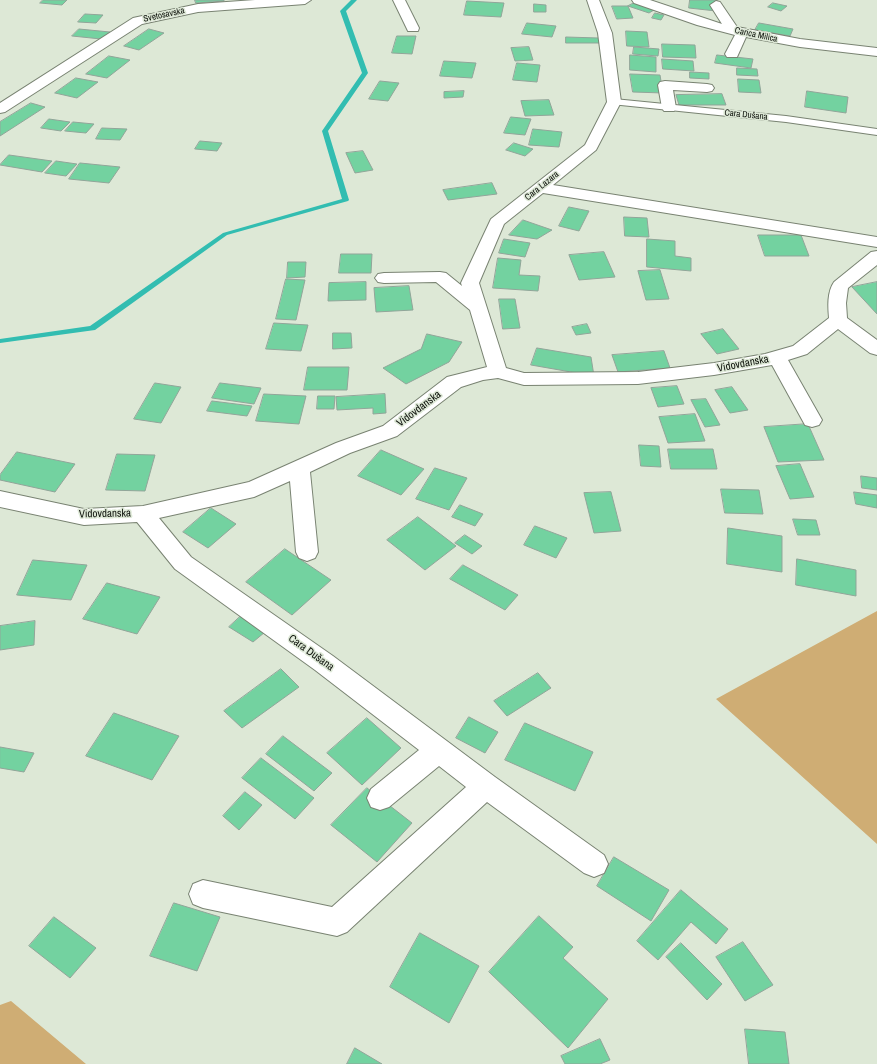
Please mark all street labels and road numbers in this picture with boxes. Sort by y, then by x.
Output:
street label: Svetosavska [142,5,186,25]
street label: Carica Milica [734,25,778,45]
street label: Cara Dušana [724,107,768,123]
street label: Cara Lazara [523,169,561,203]
street label: Vidovdanska [716,353,770,375]
street label: Vidovdanska [394,388,444,430]
street label: Vidovdanska [79,507,131,521]
street label: Cara Dušana [286,632,336,674]

